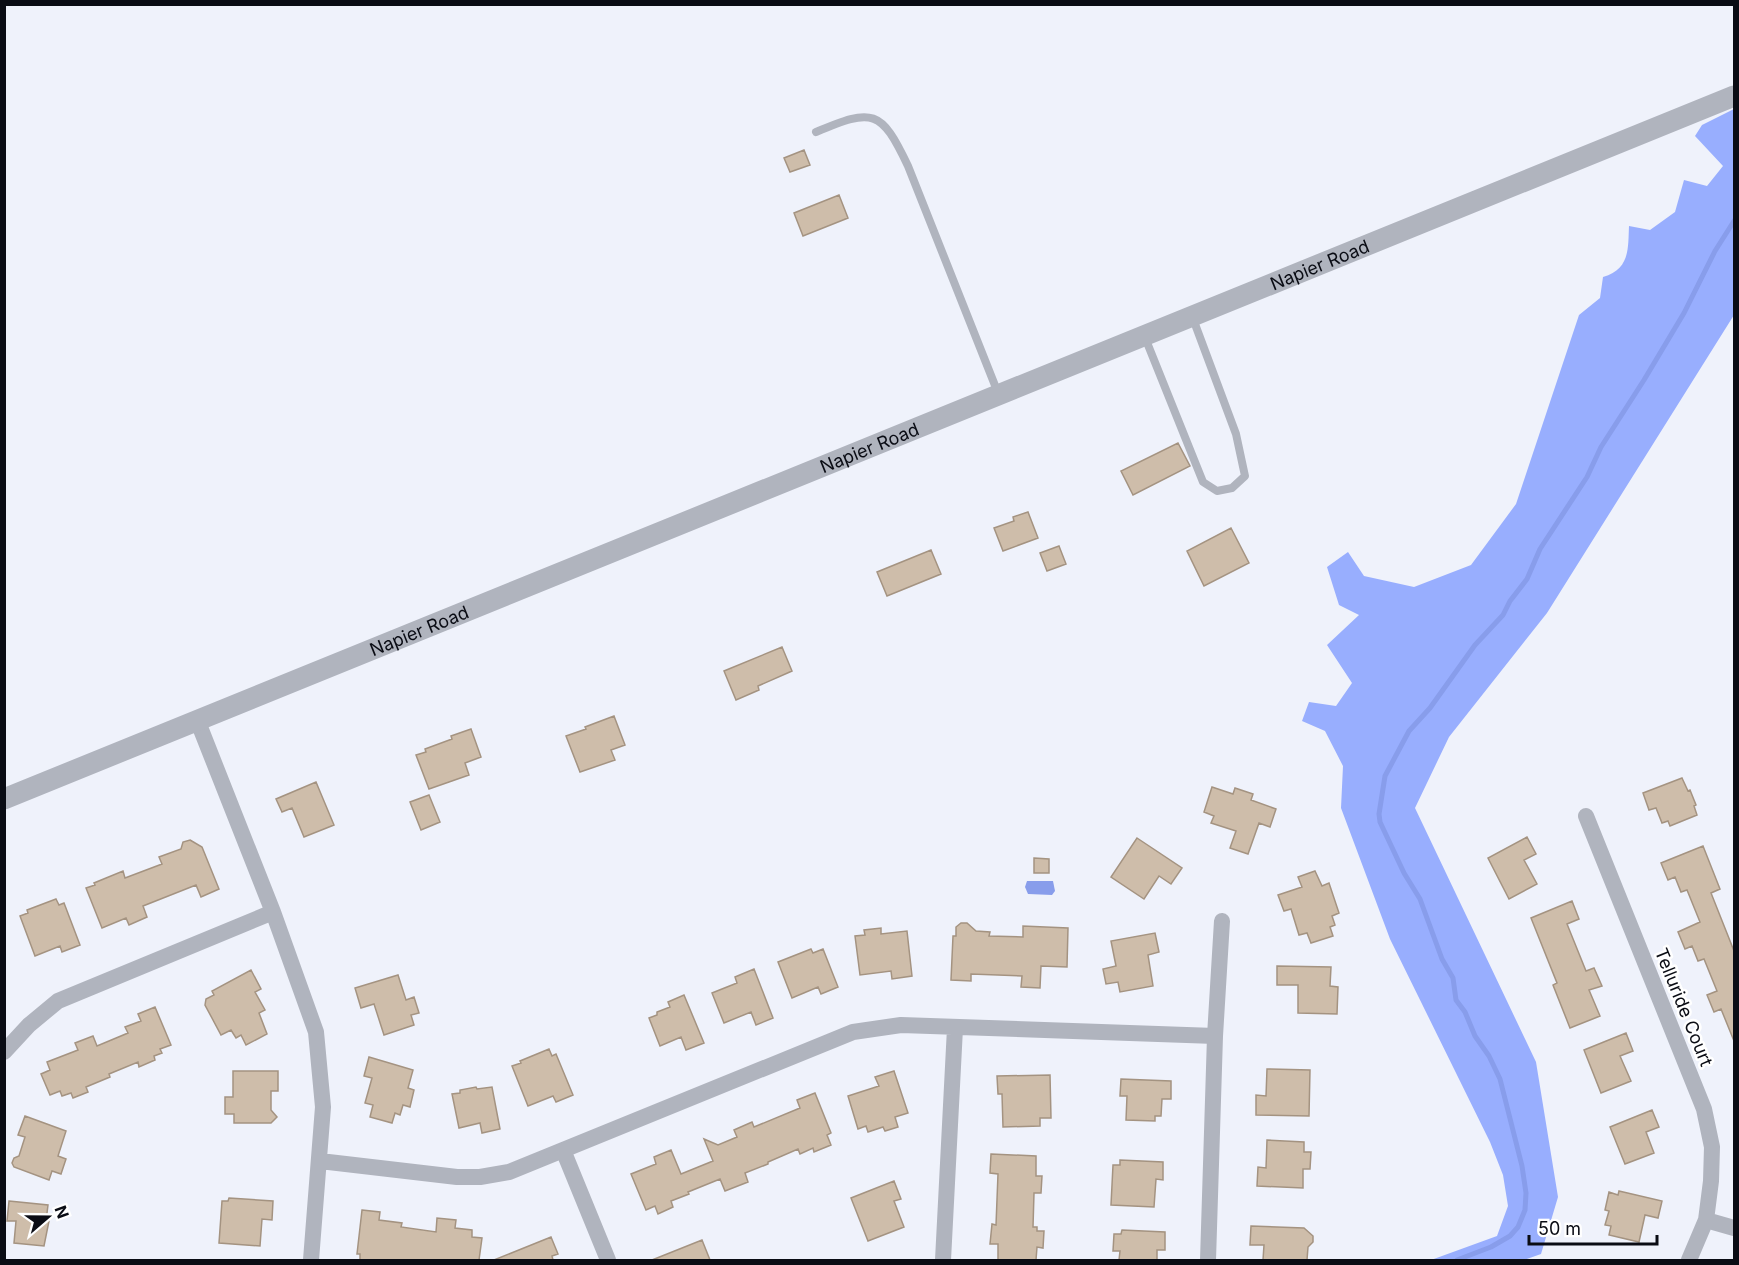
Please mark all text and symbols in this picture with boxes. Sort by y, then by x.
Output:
street label: Napier Road [1267,235,1372,294]
street label: Napier Road [817,418,922,477]
street label: Napier Road [367,601,472,660]
street label: Telluride Court [1651,945,1717,1069]
north arrow [18,1187,78,1247]
text: N [51,1203,74,1221]
scale bar [1529,1208,1656,1246]
text: 50 m [1538,1218,1581,1239]

